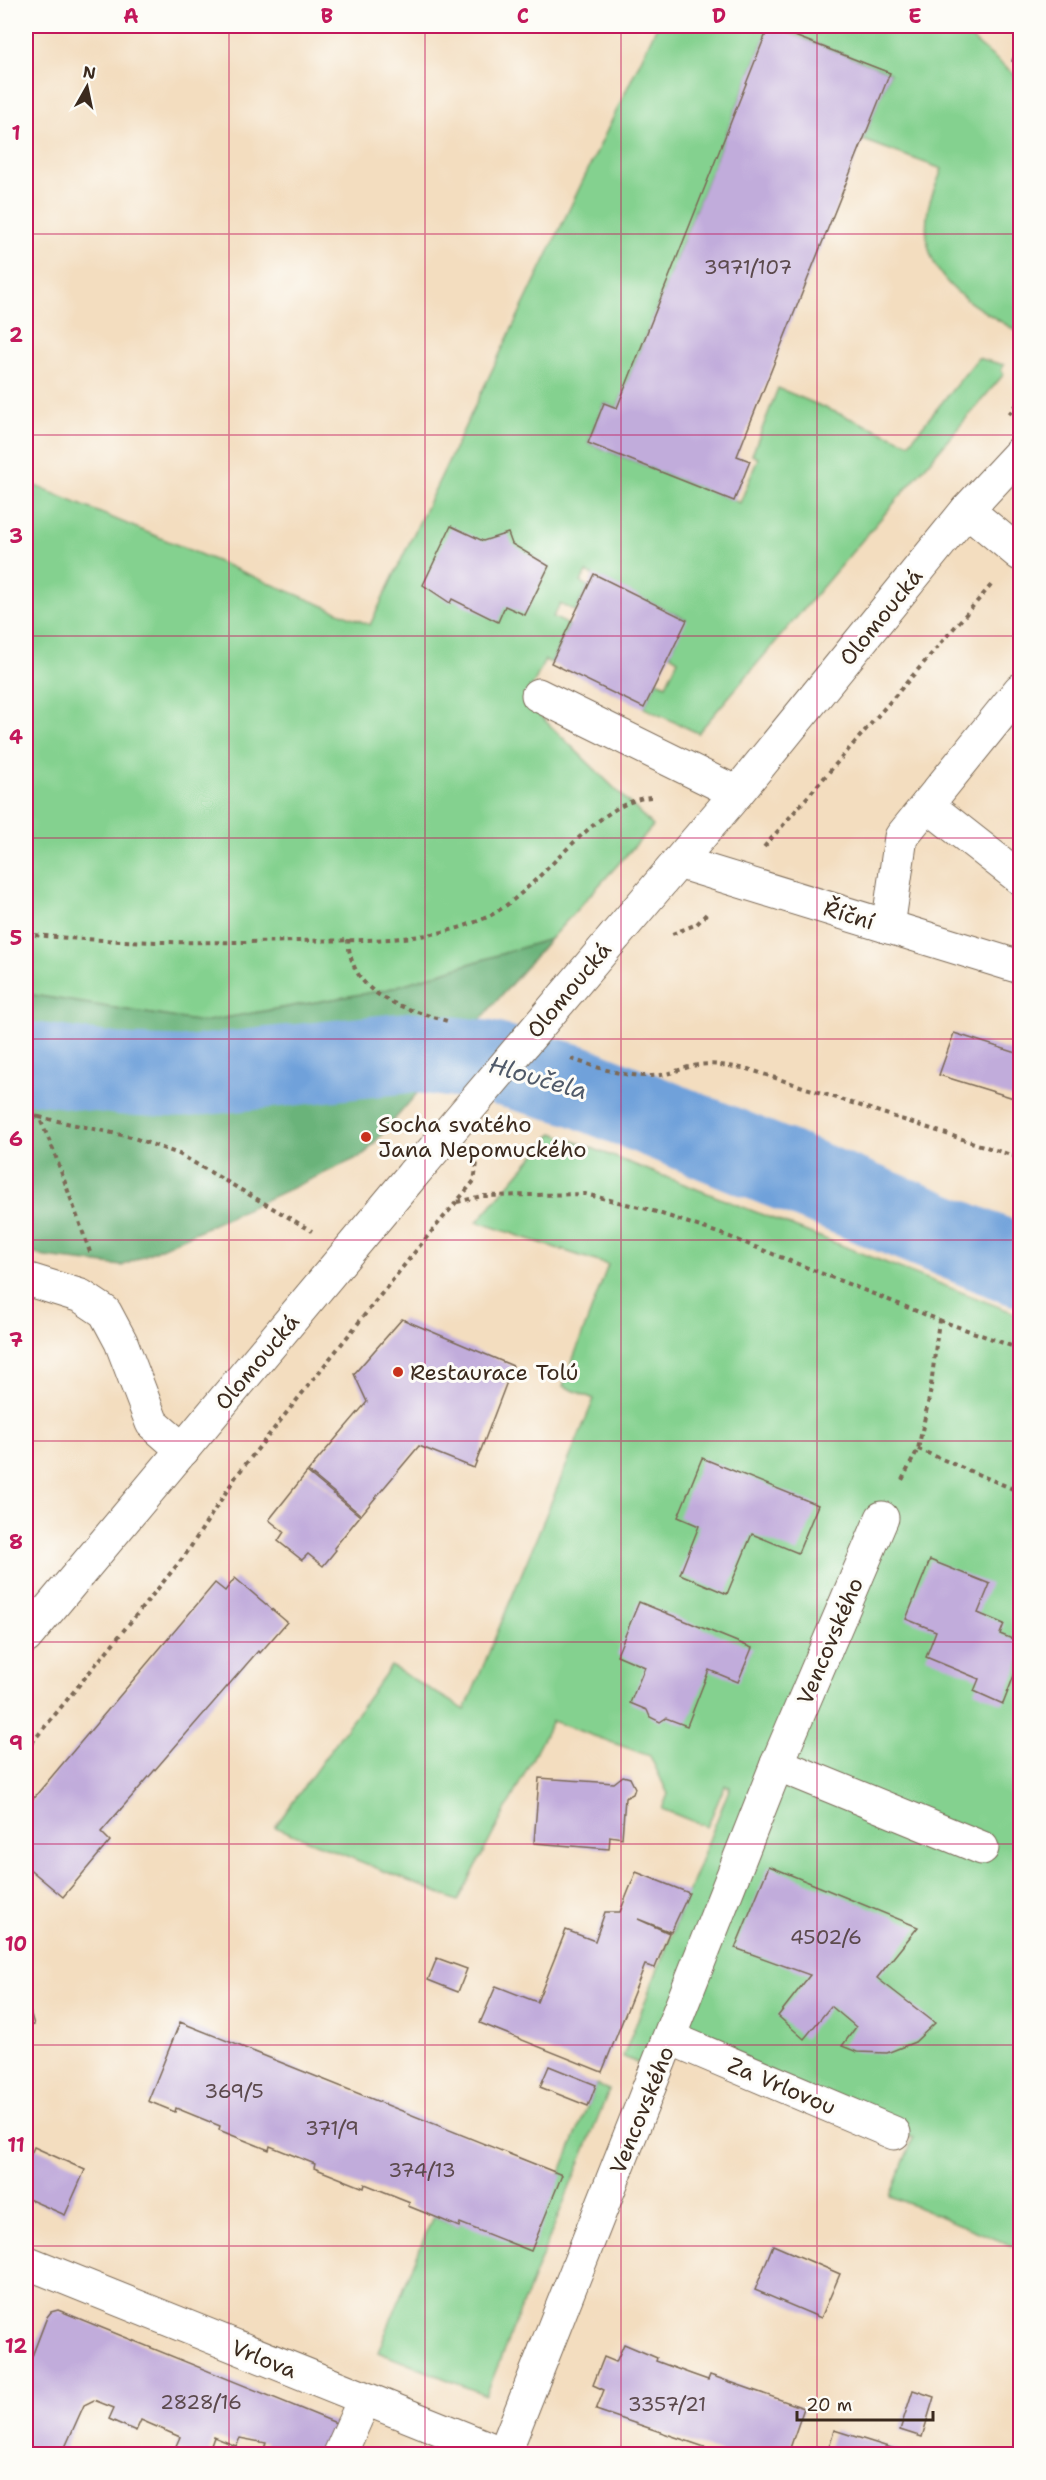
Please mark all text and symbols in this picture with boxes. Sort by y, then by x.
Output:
text: A [123,3,139,29]
text: B [321,3,333,29]
text: C [517,3,529,29]
text: D [712,3,726,29]
text: E [908,3,922,29]
north arrow [57,57,117,117]
text: N [81,61,97,84]
text: 1 [11,120,21,146]
house number: 3971/107 [704,254,792,280]
text: 2 [9,322,23,348]
text: 3 [9,523,23,549]
street label: Olomoucká [833,562,929,672]
text: 4 [9,724,23,750]
street label: Říční [820,894,878,936]
text: 5 [10,925,22,951]
street label: Olomoucká [520,936,618,1044]
water label: Hloučela [485,1049,591,1107]
place label: Socha svatého Jana Nepomuckého [378,1110,587,1164]
text: 6 [9,1126,23,1152]
marker: Socha svatého Jana Nepomuckého [359,1130,373,1144]
street label: Olomoucká [208,1308,306,1416]
text: 7 [9,1327,23,1353]
place label: Restaurace Tolú [410,1358,579,1387]
marker: Restaurace Tolú [391,1365,405,1379]
text: 8 [9,1529,23,1555]
street label: Vencovského [790,1573,870,1709]
text: 9 [9,1730,23,1756]
house number: 4502/6 [790,1924,862,1950]
text: 10 [5,1931,27,1957]
street label: Vencovského [603,2042,681,2178]
street label: Za Vrlovou [724,2050,840,2122]
house number: 369/5 [204,2078,264,2104]
house number: 371/9 [305,2115,359,2141]
text: 11 [7,2132,25,2158]
house number: 374/13 [388,2157,456,2183]
text: 12 [5,2333,27,2359]
street label: Vrlova [227,2333,301,2385]
scale bar [797,2384,934,2422]
house number: 2828/16 [160,2389,242,2415]
house number: 3357/21 [628,2391,706,2417]
text: 20 m [806,2393,852,2417]

